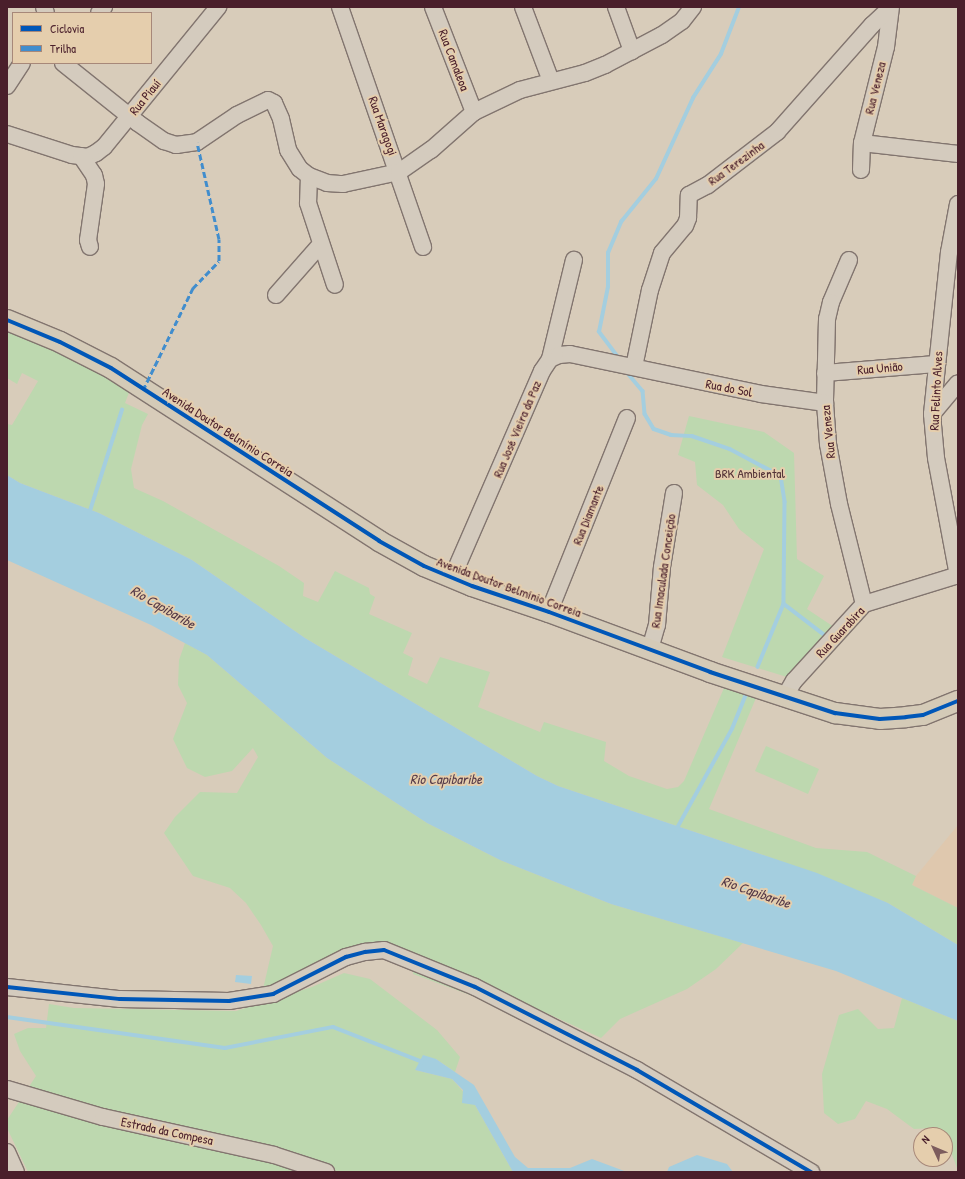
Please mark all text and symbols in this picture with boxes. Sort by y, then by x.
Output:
legend [12,12,152,64]
text: Ciclovia [50,20,84,37]
street label: Rua Camaleoa [435,27,473,93]
text: Trilha [50,40,76,57]
street label: Rua Veneza [861,60,889,116]
street label: Rua Piauí [126,76,164,118]
street label: Rua Maragogi [365,94,401,158]
street label: Rua Terezinha [705,137,767,189]
street label: Rua Felinto Alves [926,351,946,431]
street label: Rua União [857,358,903,378]
street label: Rua do Sol [704,376,754,400]
street label: Rua José Vieira da Paz [490,378,544,480]
street label: Avenida Doutor Belmínio Correia [160,384,296,480]
street label: Rua Veneza [817,405,839,459]
park label: BRK Ambiental [715,465,785,481]
street label: Rua Diamante [569,483,607,547]
street label: Rua Imaculada Conceição [647,513,679,629]
street label: Avenida Doutor Belmínio Correia [435,554,583,620]
water label: Rio Capibaribe [128,582,198,632]
street label: Rua Guarabira [812,603,868,661]
water label: Rio Capibaribe [410,771,482,787]
water label: Rio Capibaribe [719,872,793,912]
street label: Estrada da Compesa [120,1114,214,1148]
north arrow [913,1127,953,1167]
text: N [918,1132,932,1146]

